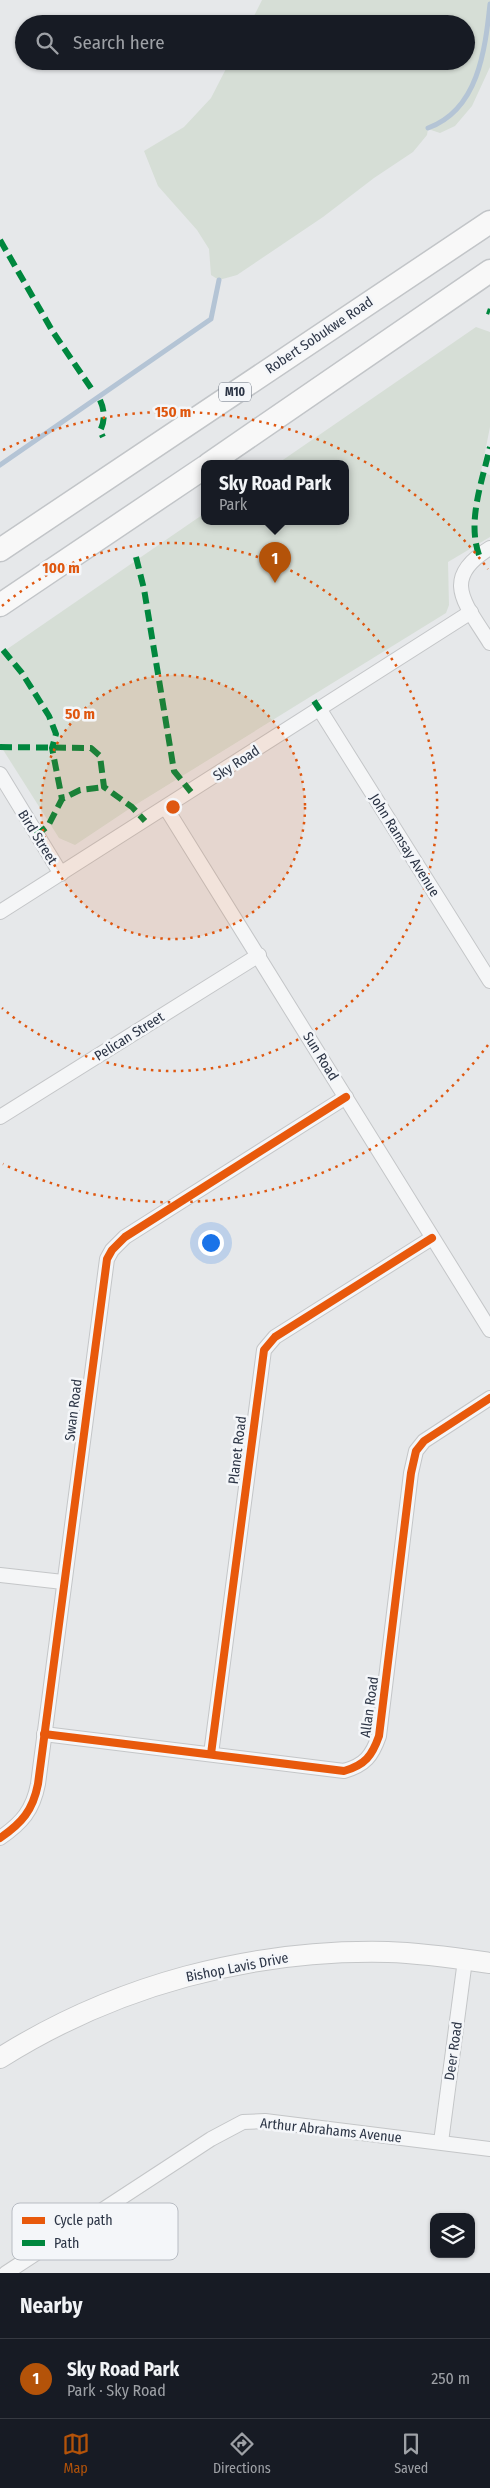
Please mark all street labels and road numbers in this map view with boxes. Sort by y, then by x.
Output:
street label: Robert Sobukwe Road [262,293,376,378]
road number: M10 [219,382,251,402]
street label: Sky Road [210,742,263,785]
street label: John Ramsay Avenue [366,791,443,900]
street label: Bird Street [14,807,61,868]
street label: Pelican Street [91,1008,168,1065]
street label: Sun Road [299,1029,342,1084]
street label: Swan Road [61,1378,86,1442]
street label: Planet Road [225,1415,250,1485]
street label: Allan Road [357,1676,382,1739]
street label: Bishop Lavis Drive [184,1949,290,1986]
street label: Deer Road [441,2021,466,2082]
street label: Arthur Abrahams Avenue [259,2115,403,2146]

